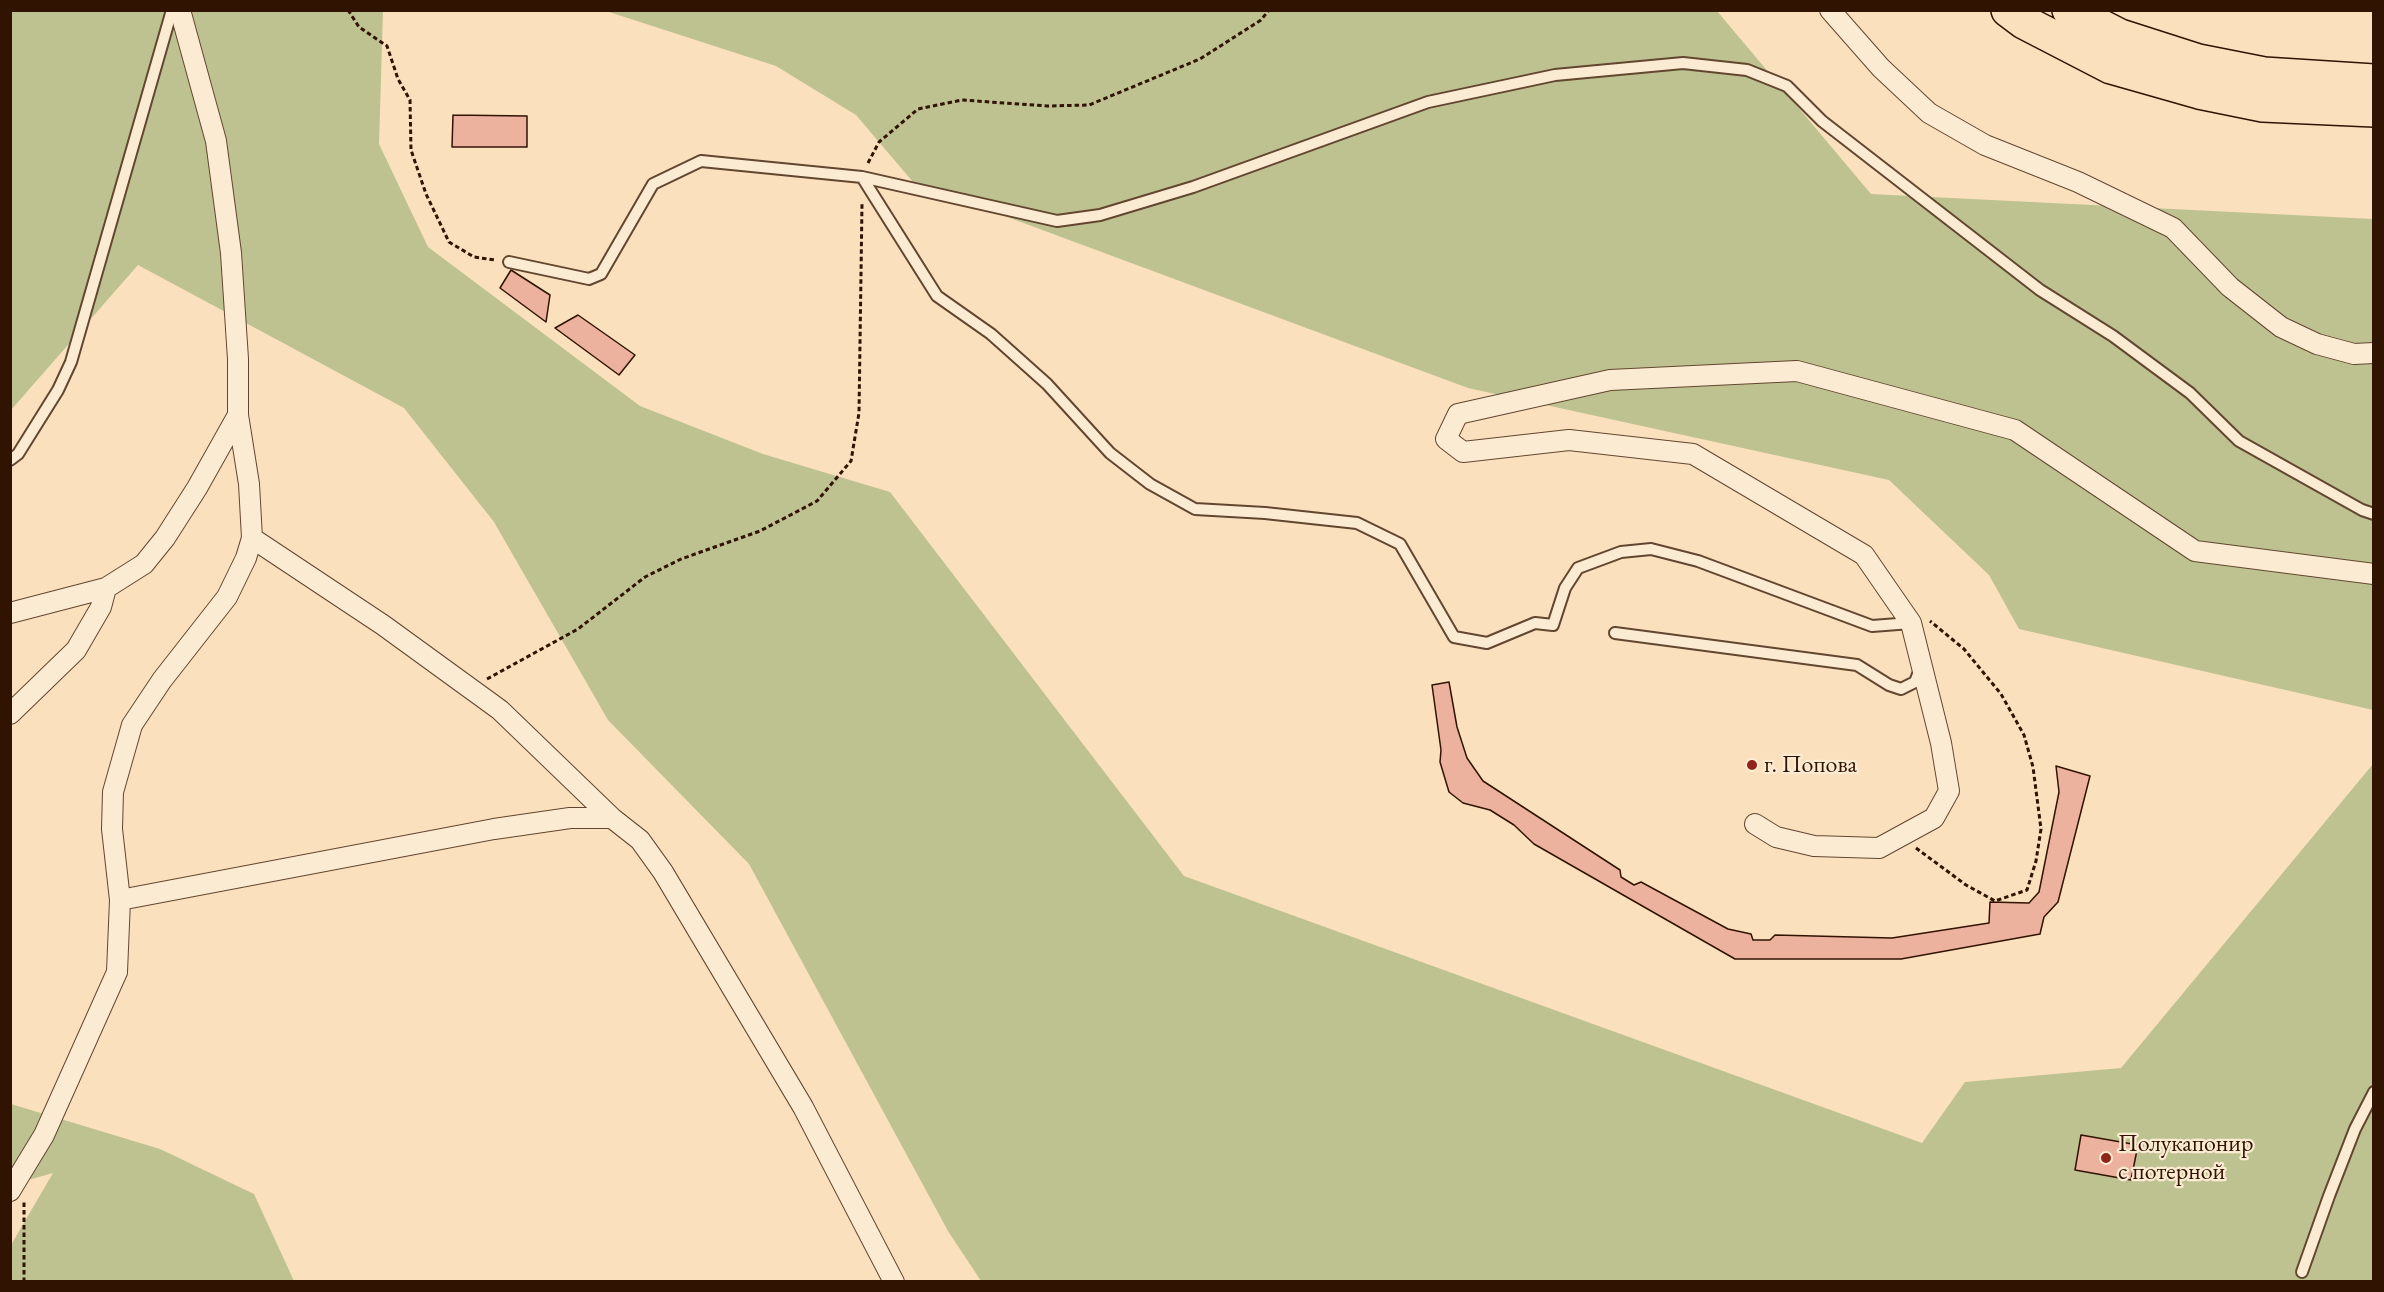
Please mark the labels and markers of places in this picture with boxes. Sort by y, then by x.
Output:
place label: г. Попова [1764,751,1857,779]
marker: г. Попова [1745,758,1759,772]
place label: Полукапонир с потерной [2118,1130,2253,1186]
marker: Полукапонир с потерной [2099,1151,2113,1165]

